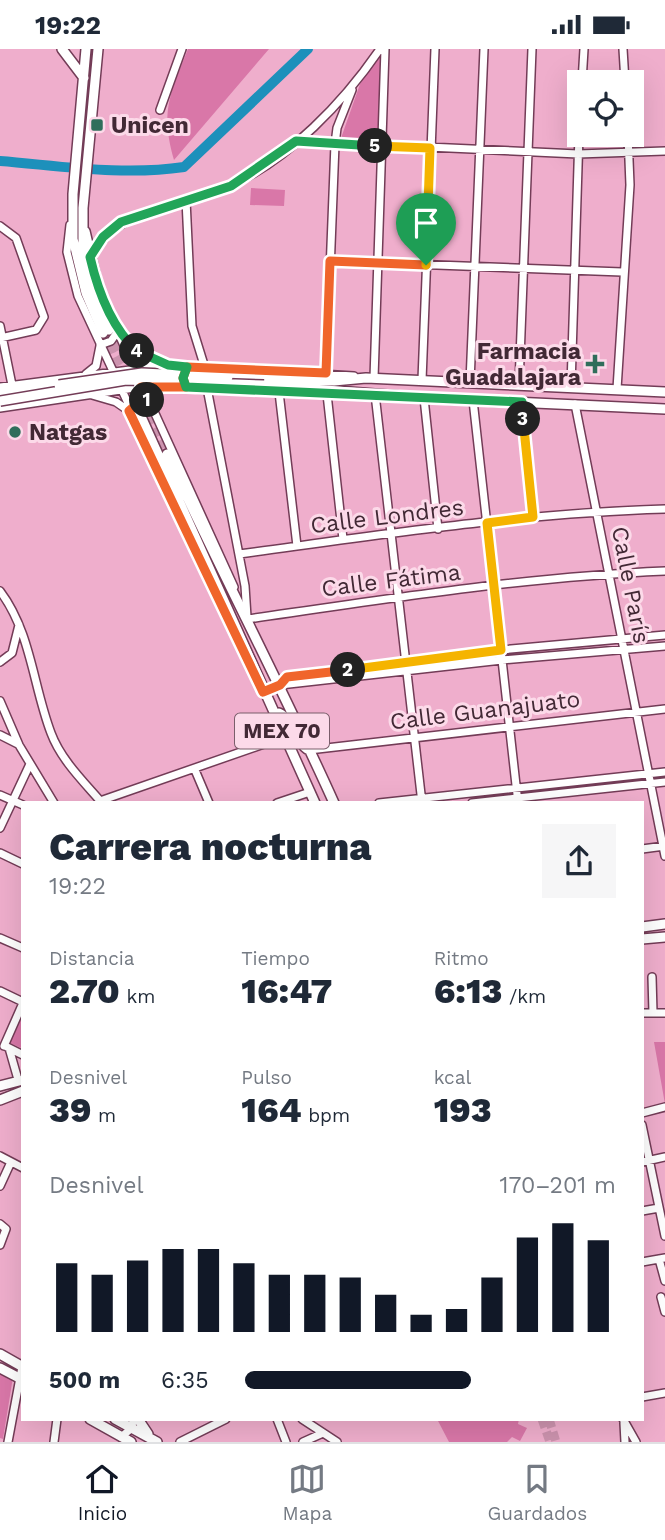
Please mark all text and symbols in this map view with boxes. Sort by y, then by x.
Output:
text: 19:22 [35,10,101,40]
map controls [567,70,644,147]
button: locate [567,70,644,147]
place label: Unicen [111,112,189,139]
marker: Unicen [89,117,105,133]
pin: 5 [358,129,392,163]
text: 5 [369,134,380,157]
pin [396,193,456,265]
icon: arrive [407,204,445,242]
pin: 4 [120,333,154,369]
place label: Farmacia Guadalajara [445,338,582,391]
text: 4 [130,339,143,362]
marker: Farmacia Guadalajara [587,356,603,372]
pin: 1 [130,383,164,417]
text: 1 [142,388,151,411]
pin: 3 [505,401,540,437]
text: 3 [517,407,528,430]
place label: Natgas [29,419,107,446]
marker: Natgas [7,424,23,440]
street label: Calle Londres [309,494,465,539]
street label: Calle París [606,524,655,646]
street label: Calle Fátima [320,559,462,602]
pin: 2 [330,653,366,687]
text: 2 [342,658,353,681]
street label: Calle Guanajuato [388,685,582,736]
road number: MEX 70 [235,713,329,749]
button: share [542,824,616,898]
text: Carrera nocturna [49,825,371,869]
text: 19:22 [49,873,106,900]
text: Distancia [49,947,135,970]
text: Tiempo [241,947,310,970]
text: Ritmo [434,947,489,970]
text: 2.70 [49,970,120,1012]
text: 16:47 [241,970,332,1012]
text: 6:13 [434,970,502,1012]
text: km [120,985,155,1008]
text: /km [502,985,546,1008]
text: Desnivel [49,1066,127,1089]
text: Pulso [241,1066,292,1089]
text: kcal [434,1066,471,1089]
text: 39 [49,1089,91,1131]
text: 164 [241,1089,302,1131]
text: 193 [434,1089,492,1131]
text: m [91,1104,116,1127]
text: bpm [302,1104,350,1127]
text: Desnivel [49,1172,144,1199]
text: 170–201 m [499,1172,616,1199]
text: 500 m [49,1367,120,1394]
text: 6:35 [161,1367,209,1394]
tab: Inicio [78,1460,127,1525]
tab: Mapa [283,1460,332,1525]
tab: Guardados [488,1460,587,1525]

